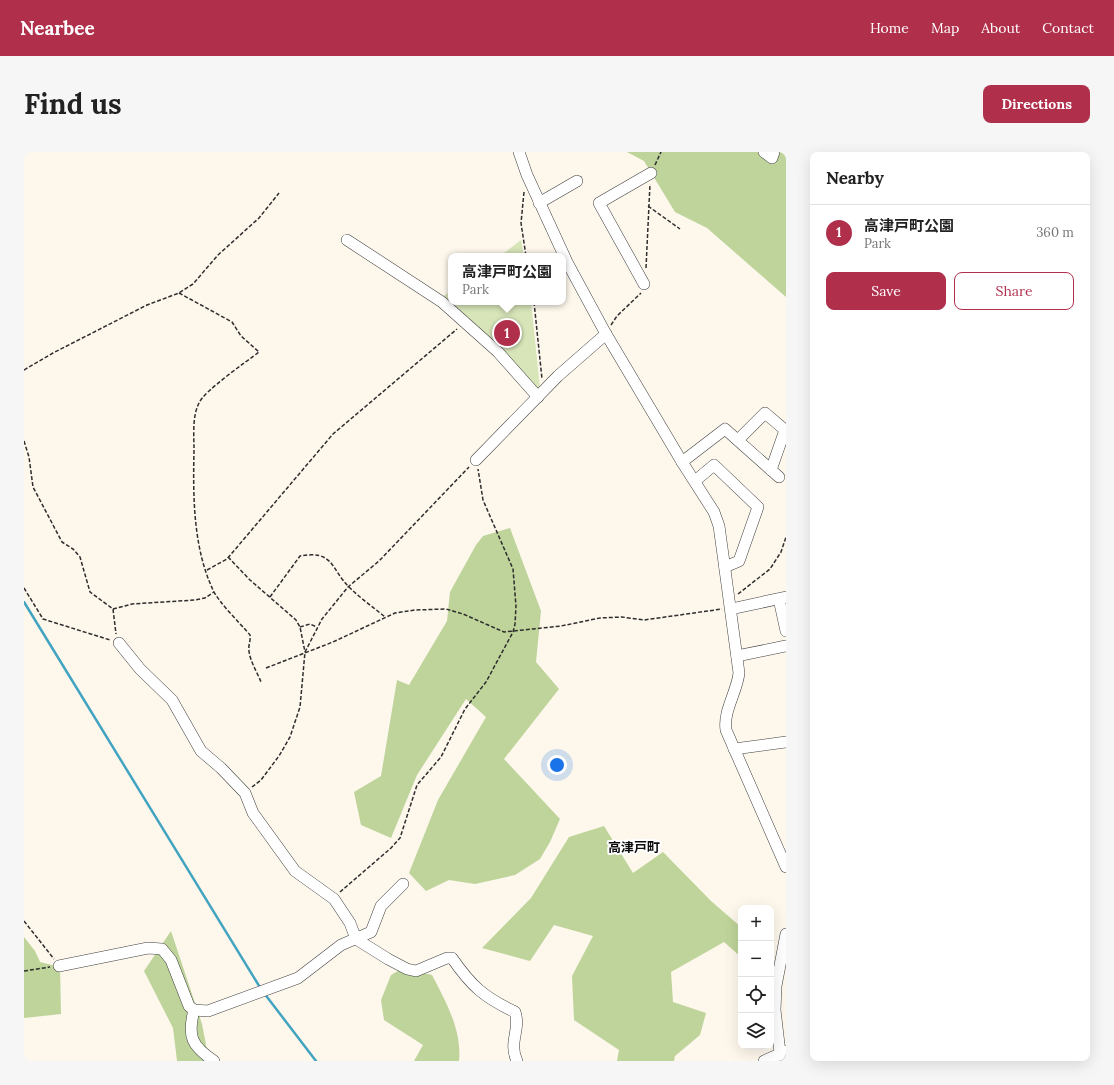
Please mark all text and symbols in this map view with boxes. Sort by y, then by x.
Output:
text: Nearbee [20,16,95,40]
text: Home [870,19,909,37]
text: Map [931,19,959,37]
text: About [981,19,1020,37]
text: Contact [1042,19,1094,37]
button: Directions [983,85,1090,123]
text: Find us [24,86,122,122]
text: Nearby [826,167,884,189]
text: 高津戸町公園 [864,216,954,235]
text: 1 [836,224,842,241]
text: 360 m [1036,224,1074,241]
text: Park [864,235,891,252]
popup [448,253,566,305]
text: 高津戸町公園 [462,262,552,281]
button: Save [826,272,946,310]
button: Share [954,272,1074,310]
text: Park [462,281,489,298]
pin: 1 [494,318,520,348]
your location [547,755,567,775]
district label: 高津戸町 [608,839,660,856]
map controls [738,905,774,1049]
button: + [738,905,774,941]
button: − [738,941,774,977]
button: locate [738,977,774,1013]
button: layers [738,1013,774,1049]

